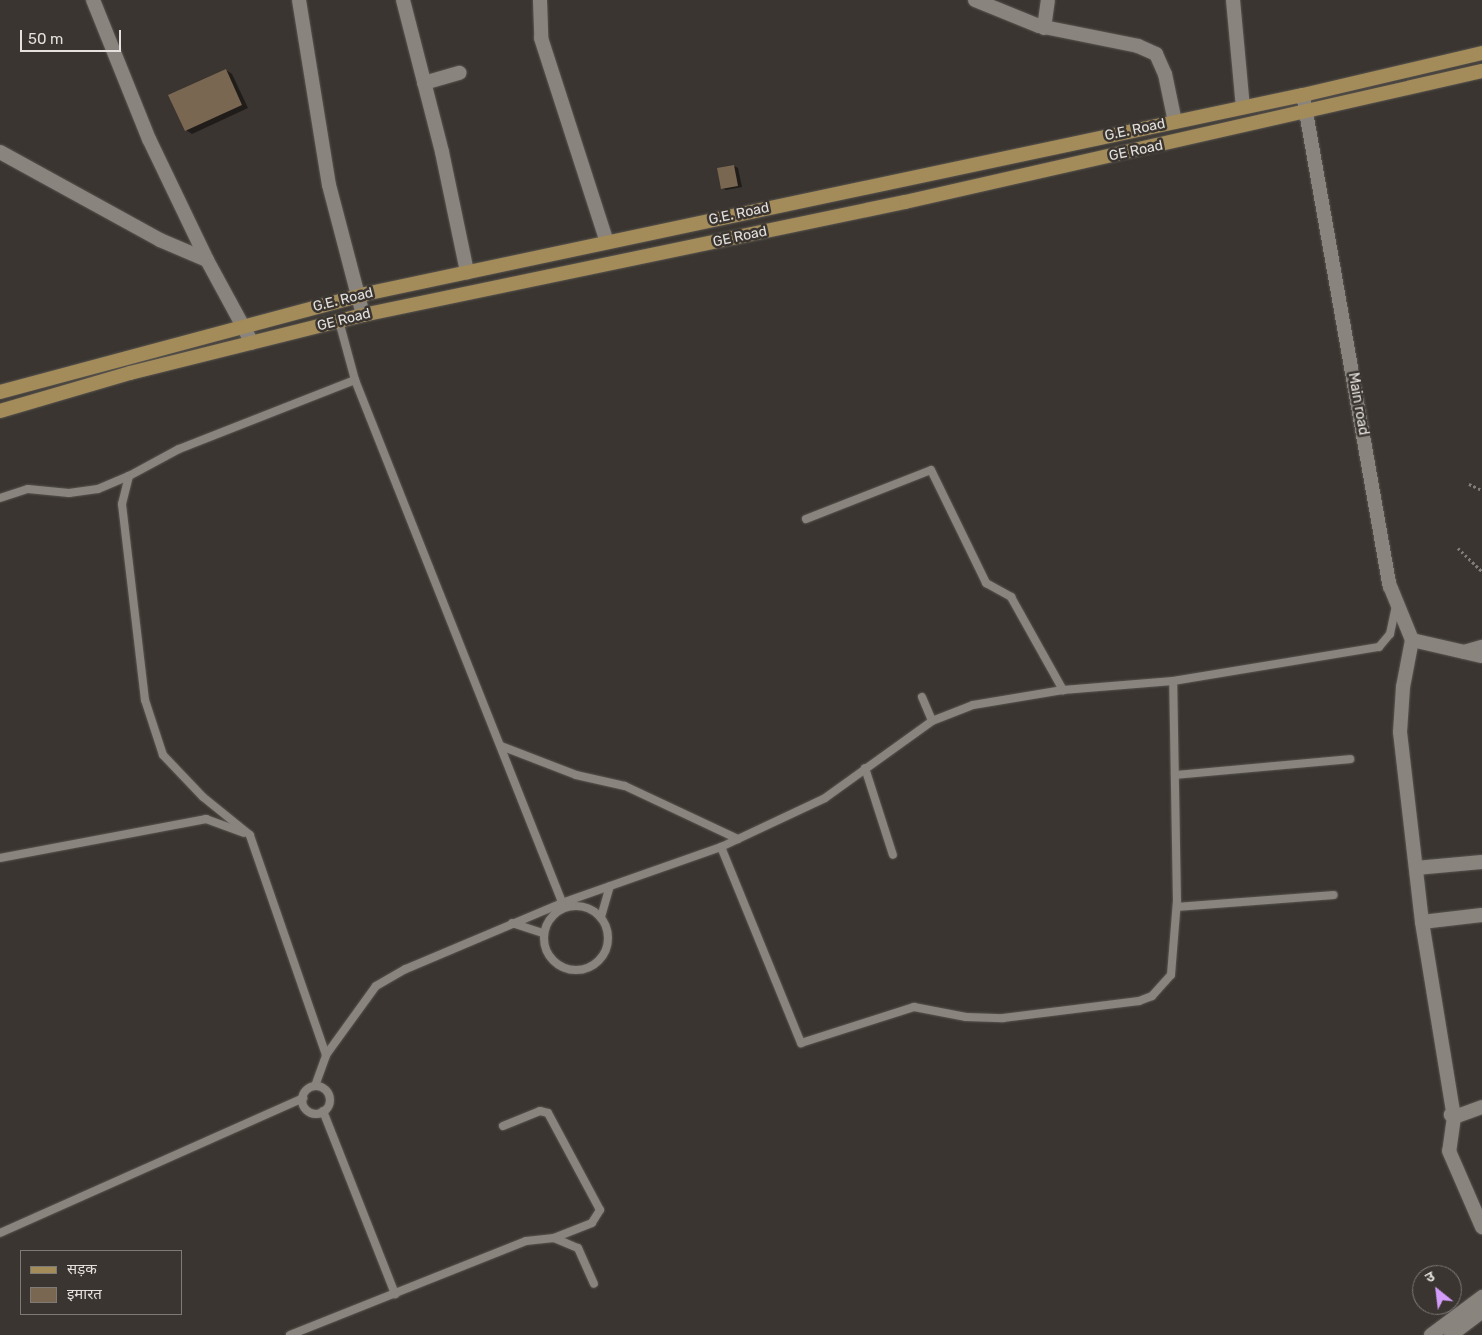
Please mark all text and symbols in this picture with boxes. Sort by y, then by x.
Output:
scale bar [22,20,124,52]
text: 50 m [28,30,63,48]
street label: G.E. Road [1103,115,1167,145]
street label: GE Road [1108,137,1164,165]
street label: G.E. Road [707,199,771,229]
street label: GE Road [712,223,768,251]
street label: G.E. Road [311,284,375,316]
street label: GE Road [315,305,373,335]
street label: Main road [1344,371,1372,437]
legend [20,1250,182,1315]
text: सड़क [67,1260,97,1278]
north arrow [1412,1265,1462,1315]
text: उ [1422,1268,1438,1287]
text: इमारत [67,1285,102,1303]

